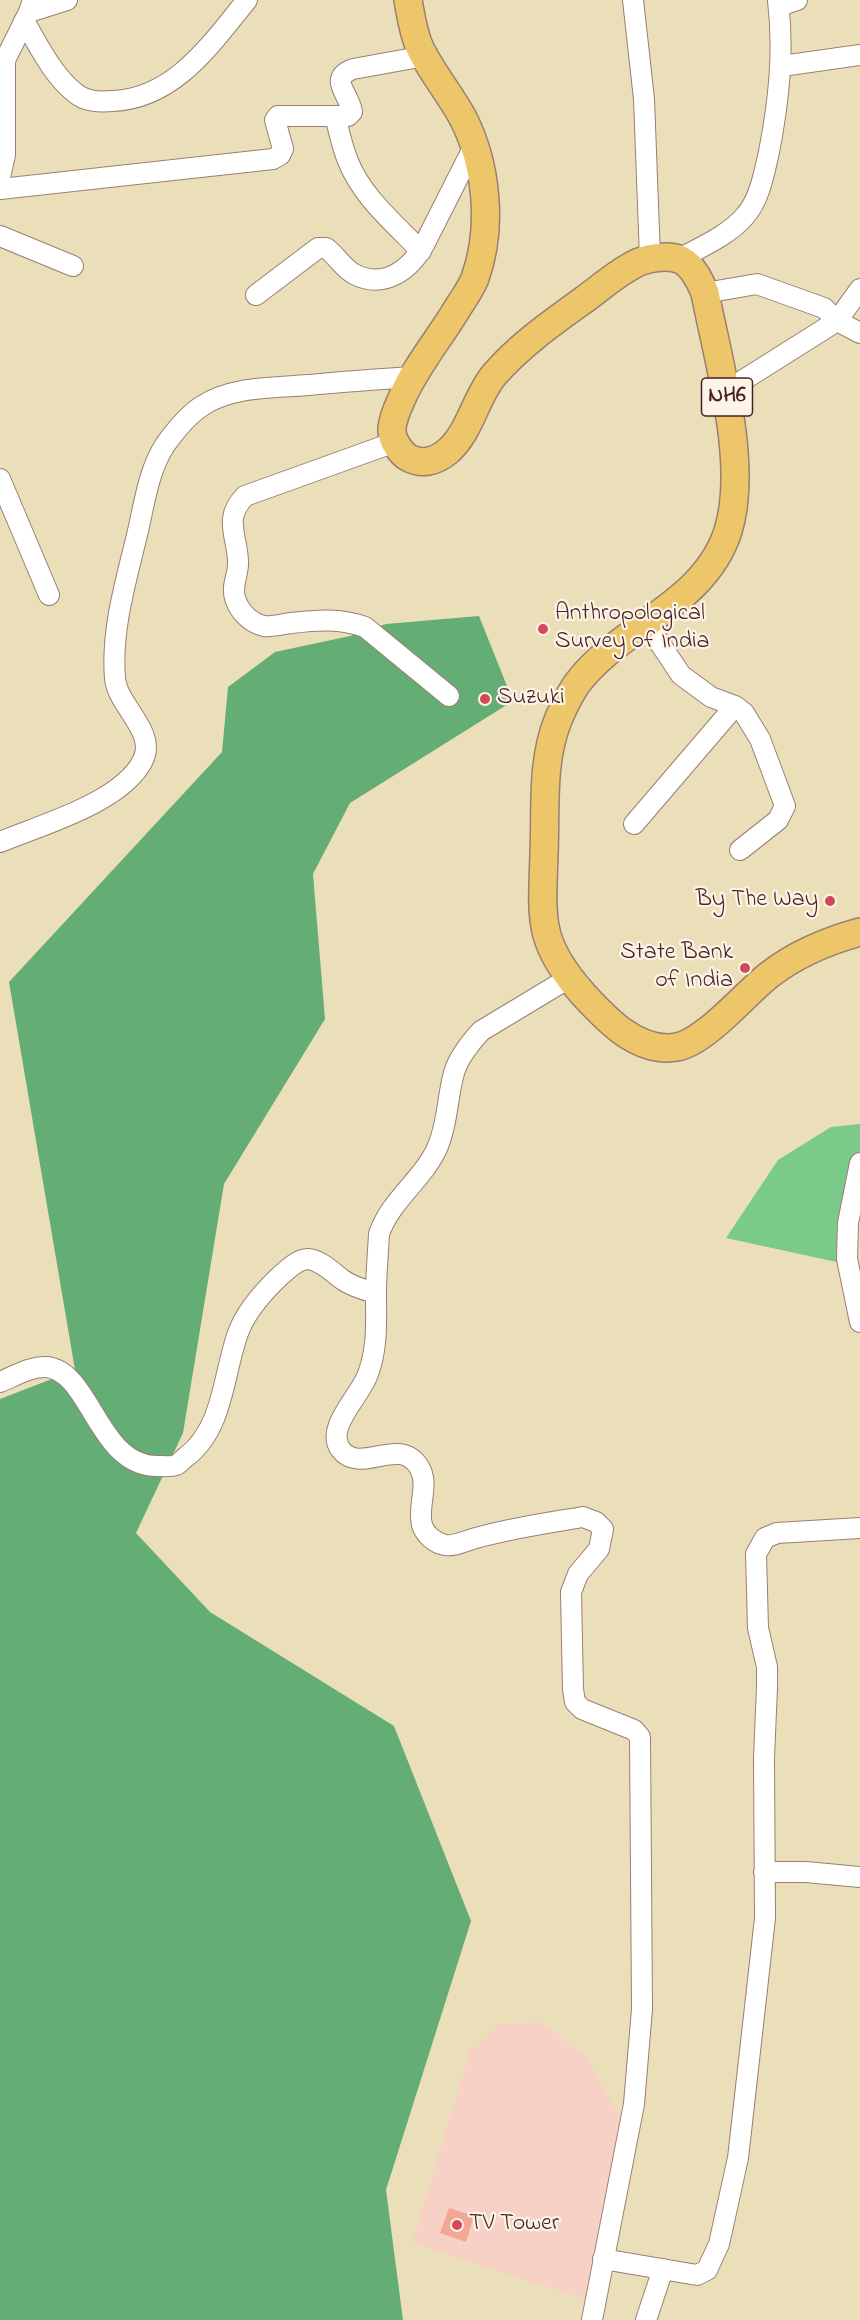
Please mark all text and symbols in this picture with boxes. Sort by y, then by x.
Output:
road number: NH6 [702,378,752,416]
place label: Anthropological Survey of India [555,601,709,657]
marker: Anthropological Survey of India [536,622,550,636]
place label: Suzuki [497,685,565,713]
marker: Suzuki [478,692,492,706]
place label: By The Way [696,887,818,915]
marker: By The Way [823,894,837,908]
place label: State Bank of India [620,940,733,996]
marker: State Bank of India [738,961,752,975]
place label: TV Tower [469,2211,559,2239]
marker: TV Tower [450,2218,464,2232]

